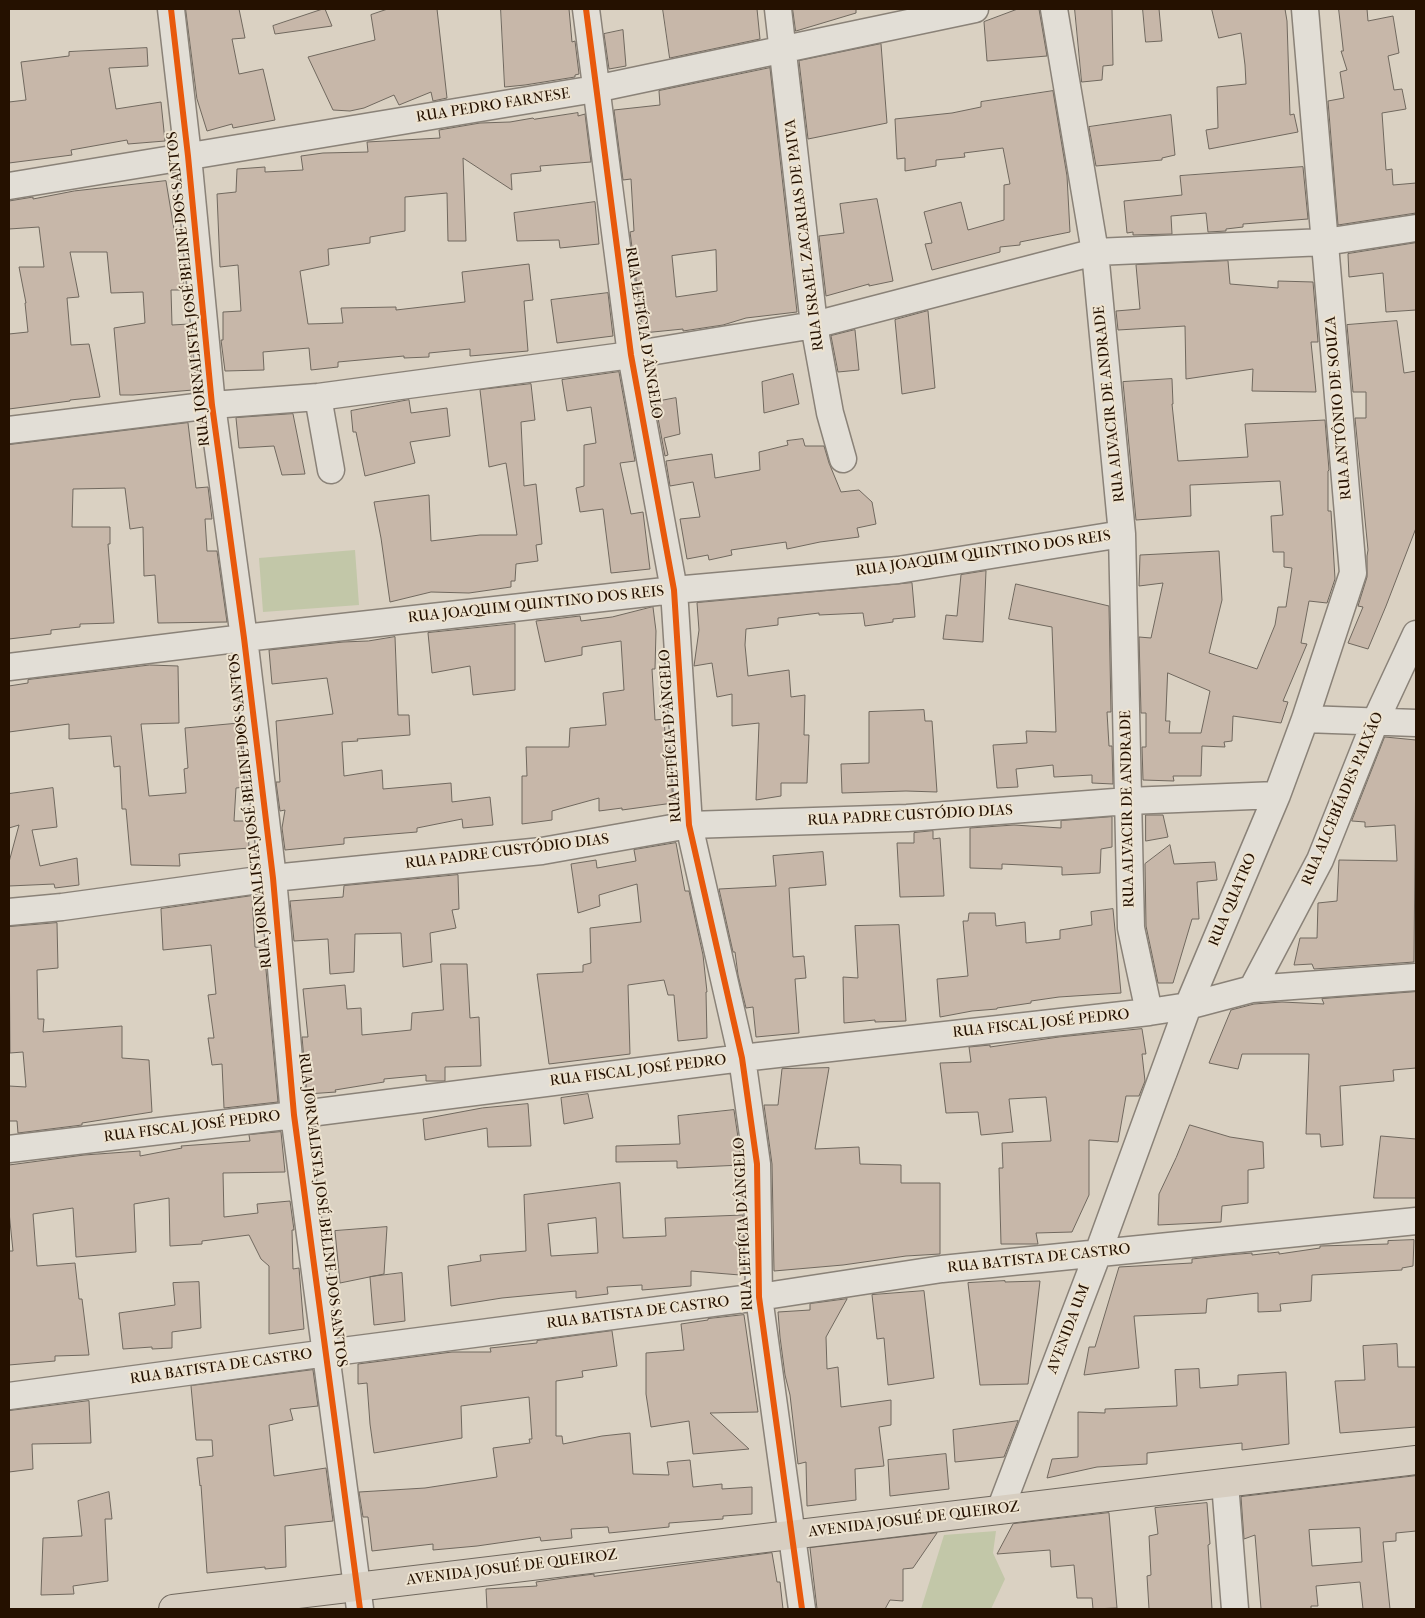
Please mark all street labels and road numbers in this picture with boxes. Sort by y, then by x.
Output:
street label: RUA PEDRO FARNESE [415,85,571,127]
street label: RUA ISRAEL ZACARIAS DE PAIVA [782,118,828,352]
street label: RUA JORNALISTA JOSÉ BELINE DOS SANTOS [163,130,215,448]
street label: RUA LETÍCIA D'ÂNGELO [620,246,666,420]
street label: RUA ALVACIR DE ANDRADE [1091,305,1129,503]
street label: RUA ANTÔNIO DE SOUZA [1322,315,1356,501]
street label: RUA JOAQUIM QUINTINO DOS REIS [854,527,1112,581]
street label: RUA JOAQUIM QUINTINO DOS REIS [407,583,665,627]
street label: RUA LETÍCIA D'ÂNGELO [656,649,686,823]
street label: RUA JORNALISTA JOSÉ BELINE DOS SANTOS [225,652,277,970]
street label: RUA ALVACIR DE ANDRADE [1117,710,1139,908]
street label: RUA ALCEBÍADES PAIXÃO [1298,710,1388,888]
street label: RUA PADRE CUSTÓDIO DIAS [807,802,1013,830]
street label: RUA PADRE CUSTÓDIO DIAS [404,831,610,873]
street label: RUA QUATRO [1205,851,1261,949]
street label: RUA FISCAL JOSÉ PEDRO [952,1006,1130,1042]
street label: RUA FISCAL JOSÉ PEDRO [549,1051,727,1091]
street label: RUA JORNALISTA JOSÉ BELINE DOS SANTOS [294,1052,350,1368]
street label: RUA FISCAL JOSÉ PEDRO [103,1107,281,1147]
street label: RUA LETÍCIA D'ÂNGELO [730,1137,758,1311]
street label: RUA BATISTA DE CASTRO [947,1240,1131,1278]
street label: AVENIDA UM [1044,1282,1094,1376]
street label: RUA BATISTA DE CASTRO [546,1293,730,1333]
street label: RUA BATISTA DE CASTRO [129,1345,313,1389]
street label: AVENIDA JOSUÉ DE QUEIROZ [808,1498,1020,1542]
street label: AVENIDA JOSUÉ DE QUEIROZ [406,1546,618,1590]

